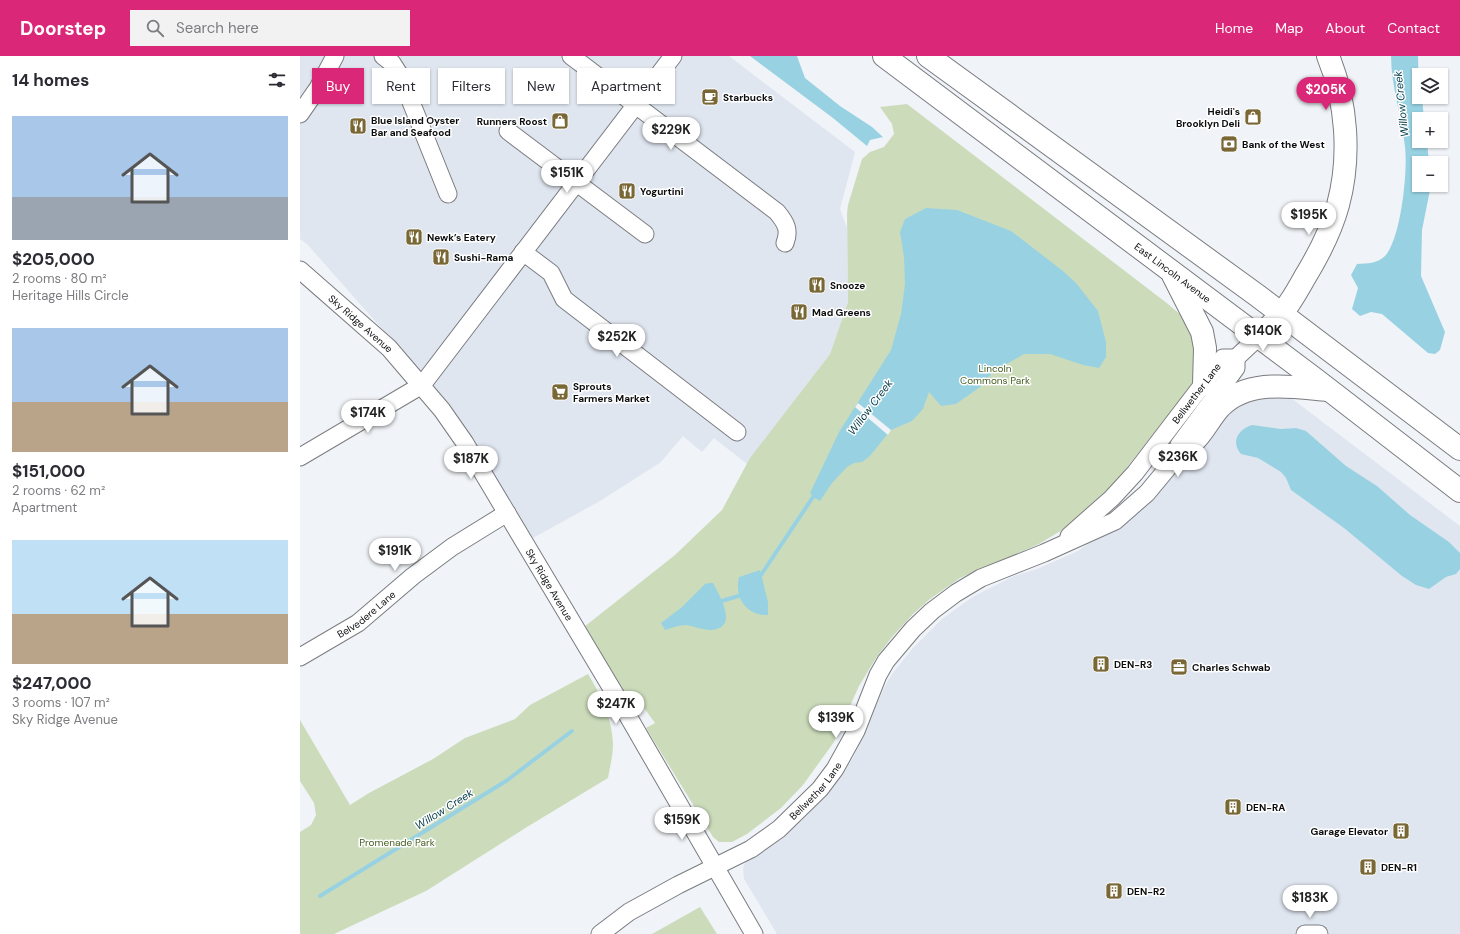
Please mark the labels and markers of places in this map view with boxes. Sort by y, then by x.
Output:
pin: $205K [1298,77,1354,111]
cafe icon: Starbucks [700,87,720,107]
place label: Starbucks [723,91,773,104]
place label: Heidi's Brooklyn Deli [1176,105,1240,130]
shop icon: Heidi's Brooklyn Deli [1243,107,1263,127]
shop icon: Runners Roost [550,111,570,131]
place label: Blue Island Oyster Bar and Seafood [371,114,459,139]
place label: Runners Roost [477,115,547,128]
restaurant icon: Blue Island Oyster Bar and Seafood [348,116,368,136]
pin: $229K [643,117,699,151]
bank icon: Bank of the West [1219,134,1239,154]
place label: Bank of the West [1242,138,1325,151]
pin: $151K [539,160,595,194]
restaurant icon: Yogurtini [617,181,637,201]
place label: Yogurtini [640,185,684,198]
pin: $195K [1281,202,1337,236]
restaurant icon: Newk’s Eatery [404,227,424,247]
place label: Newk’s Eatery [427,231,496,244]
restaurant icon: Sushi-Rama [431,247,451,267]
place label: Sushi-Rama [454,251,514,264]
restaurant icon: Snooze [807,275,827,295]
place label: Snooze [830,279,865,292]
restaurant icon: Mad Greens [789,302,809,322]
place label: Mad Greens [812,306,871,319]
pin: $140K [1235,318,1291,352]
pin: $252K [589,324,645,358]
place label: Sprouts Farmers Market [573,380,650,405]
supermarket icon: Sprouts Farmers Market [550,382,570,402]
pin: $174K [340,400,396,434]
pin: $236K [1150,444,1206,478]
pin: $187K [443,446,499,480]
pin: $191K [367,538,423,572]
building icon: DEN-R3 [1091,654,1111,674]
office icon: Charles Schwab [1169,657,1189,677]
place label: DEN-R3 [1114,658,1152,671]
place label: Charles Schwab [1192,661,1271,674]
pin: $247K [588,691,644,725]
pin: $139K [808,705,864,739]
building icon: DEN-RA [1223,797,1243,817]
place label: DEN-RA [1246,801,1285,814]
pin: $159K [654,807,710,841]
building icon: Garage Elevator [1391,821,1411,841]
place label: Garage Elevator [1310,825,1388,838]
building icon: DEN-R1 [1358,857,1378,877]
place label: DEN-R1 [1381,861,1417,874]
building icon: DEN-R2 [1104,881,1124,901]
place label: DEN-R2 [1127,885,1165,898]
pin: $183K [1282,885,1338,919]

